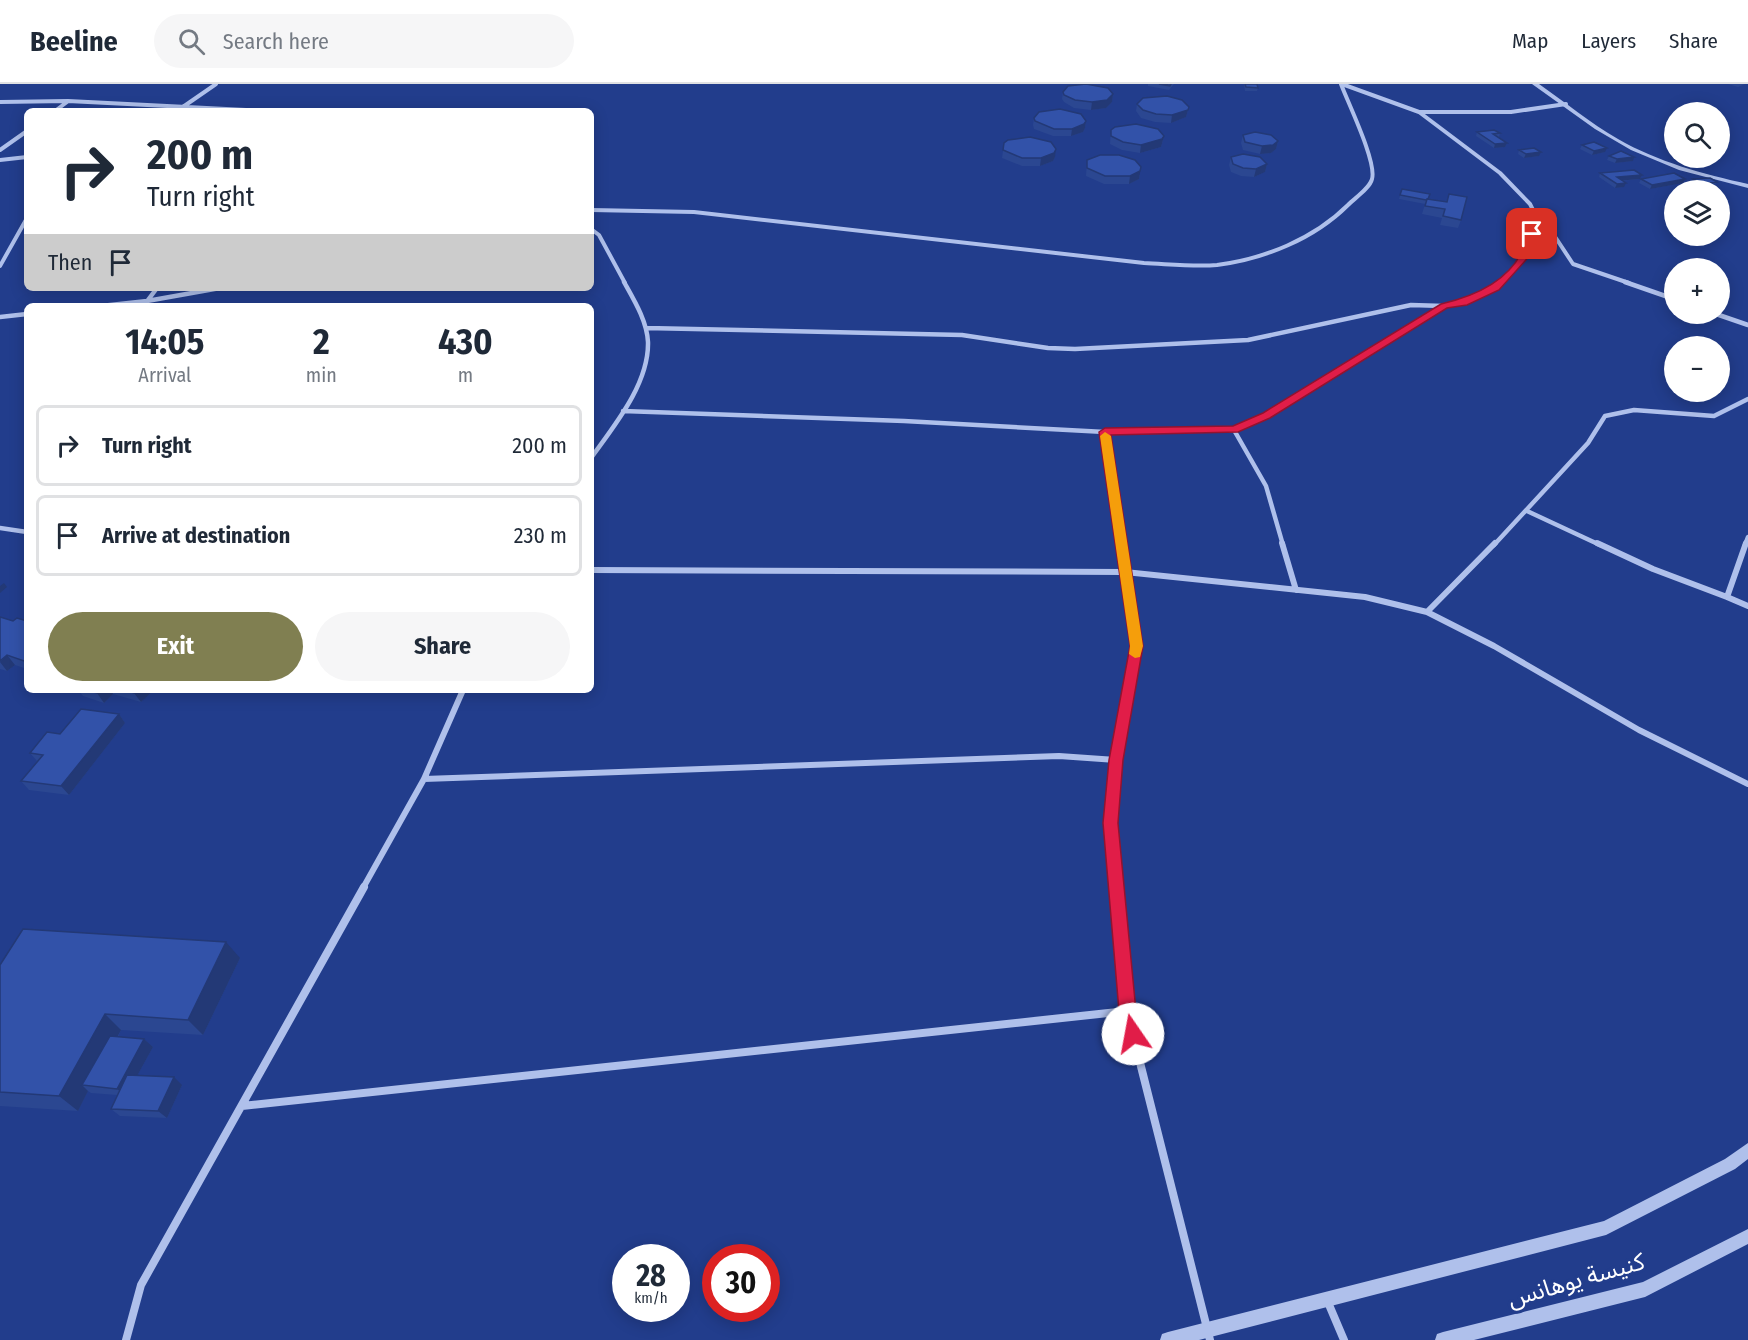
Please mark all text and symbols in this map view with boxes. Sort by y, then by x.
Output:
search box [154,14,574,68]
text: Beeline [30,25,118,58]
icon: search [175,25,208,58]
text: Search here [223,28,329,55]
text: Map [1512,28,1548,54]
text: Layers [1581,28,1636,54]
text: Share [1669,28,1718,54]
map controls [1664,102,1730,402]
button: search [1664,102,1730,168]
text: 200 m [147,130,253,180]
icon: right [48,132,126,210]
button: layers [1664,180,1730,246]
text: Turn right [147,181,255,213]
pin [1506,208,1557,259]
icon: arrive [1515,217,1548,250]
icon: arrive [104,246,137,279]
text: Then [48,249,92,276]
button: + [1664,258,1730,324]
text: 14:05 [125,320,205,364]
text: 2 [313,320,330,364]
text: 430 [438,320,493,364]
button: − [1664,336,1730,402]
text: Arrival [138,363,191,387]
text: min [306,363,337,387]
text: m [458,363,473,387]
icon: right [51,429,84,462]
text: Turn right [102,432,191,459]
text: 200 m [512,432,567,459]
icon: arrive [51,519,84,552]
text: Arrive at destination [102,522,290,549]
text: 230 m [514,522,567,549]
button: Exit [48,612,303,681]
button: Share [315,612,570,681]
position arrow [1101,1002,1165,1066]
speed limit sign: 30 [702,1244,780,1322]
street label: كنيسة يوهانس [1504,1247,1649,1313]
text: 28 [636,1258,666,1294]
text: km/h [634,1289,668,1307]

